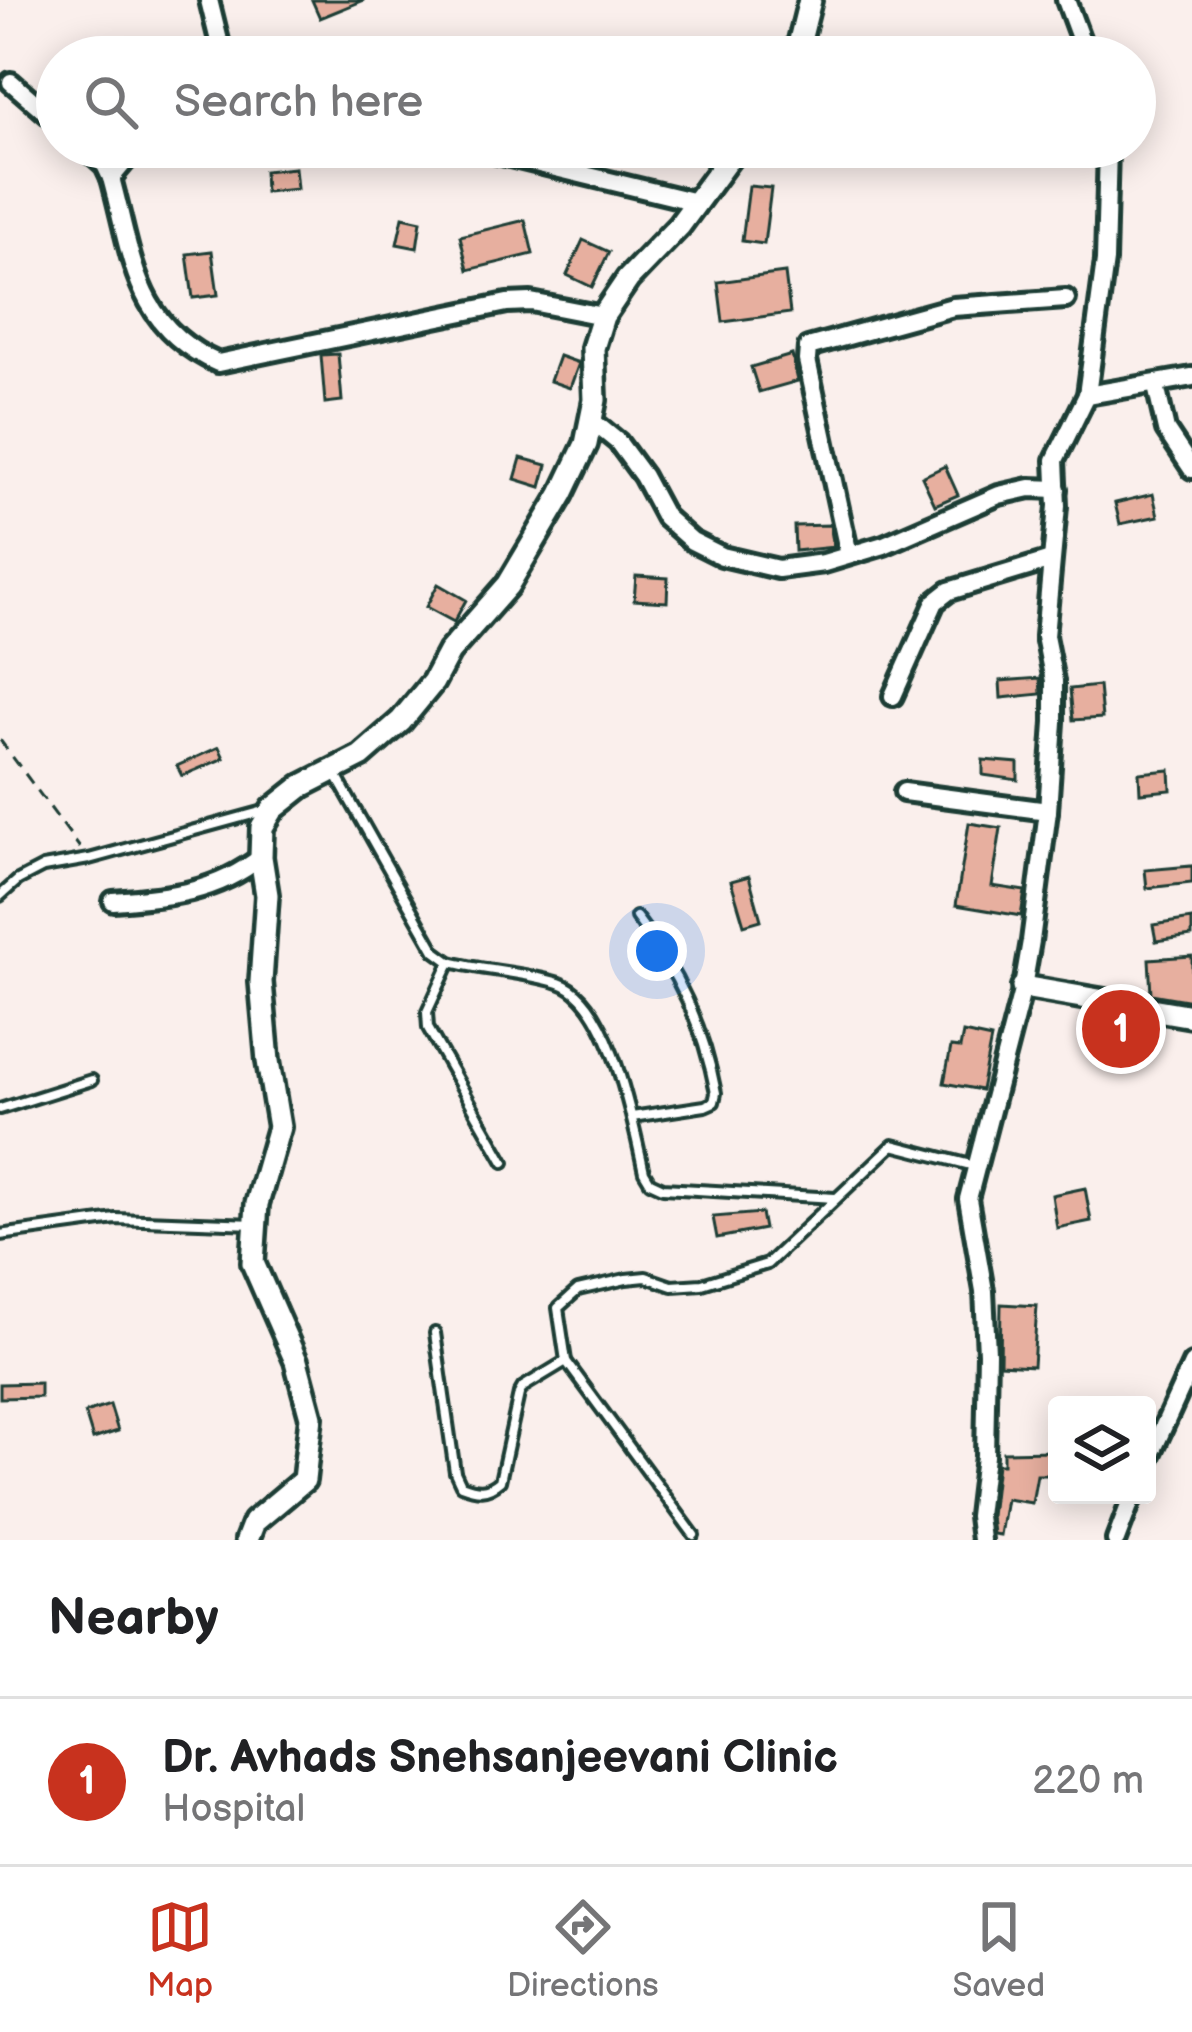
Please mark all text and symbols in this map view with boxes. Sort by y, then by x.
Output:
search box [36,36,1156,168]
icon: search [78,69,144,135]
text: Search here [174,75,423,130]
your location [627,921,687,981]
pin: 1 [1082,984,1160,1074]
map controls [1048,1396,1156,1504]
button: layers [1048,1396,1156,1504]
text: Nearby [48,1588,219,1649]
text: Dr. Avhads Snehsanjeevani Clinic [162,1731,838,1786]
text: 1 [79,1758,95,1805]
text: 220 m [1032,1758,1144,1805]
text: Hospital [162,1786,305,1833]
tab: Map [147,1894,213,2006]
tab: Directions [507,1894,659,2006]
tab: Saved [952,1894,1045,2006]

